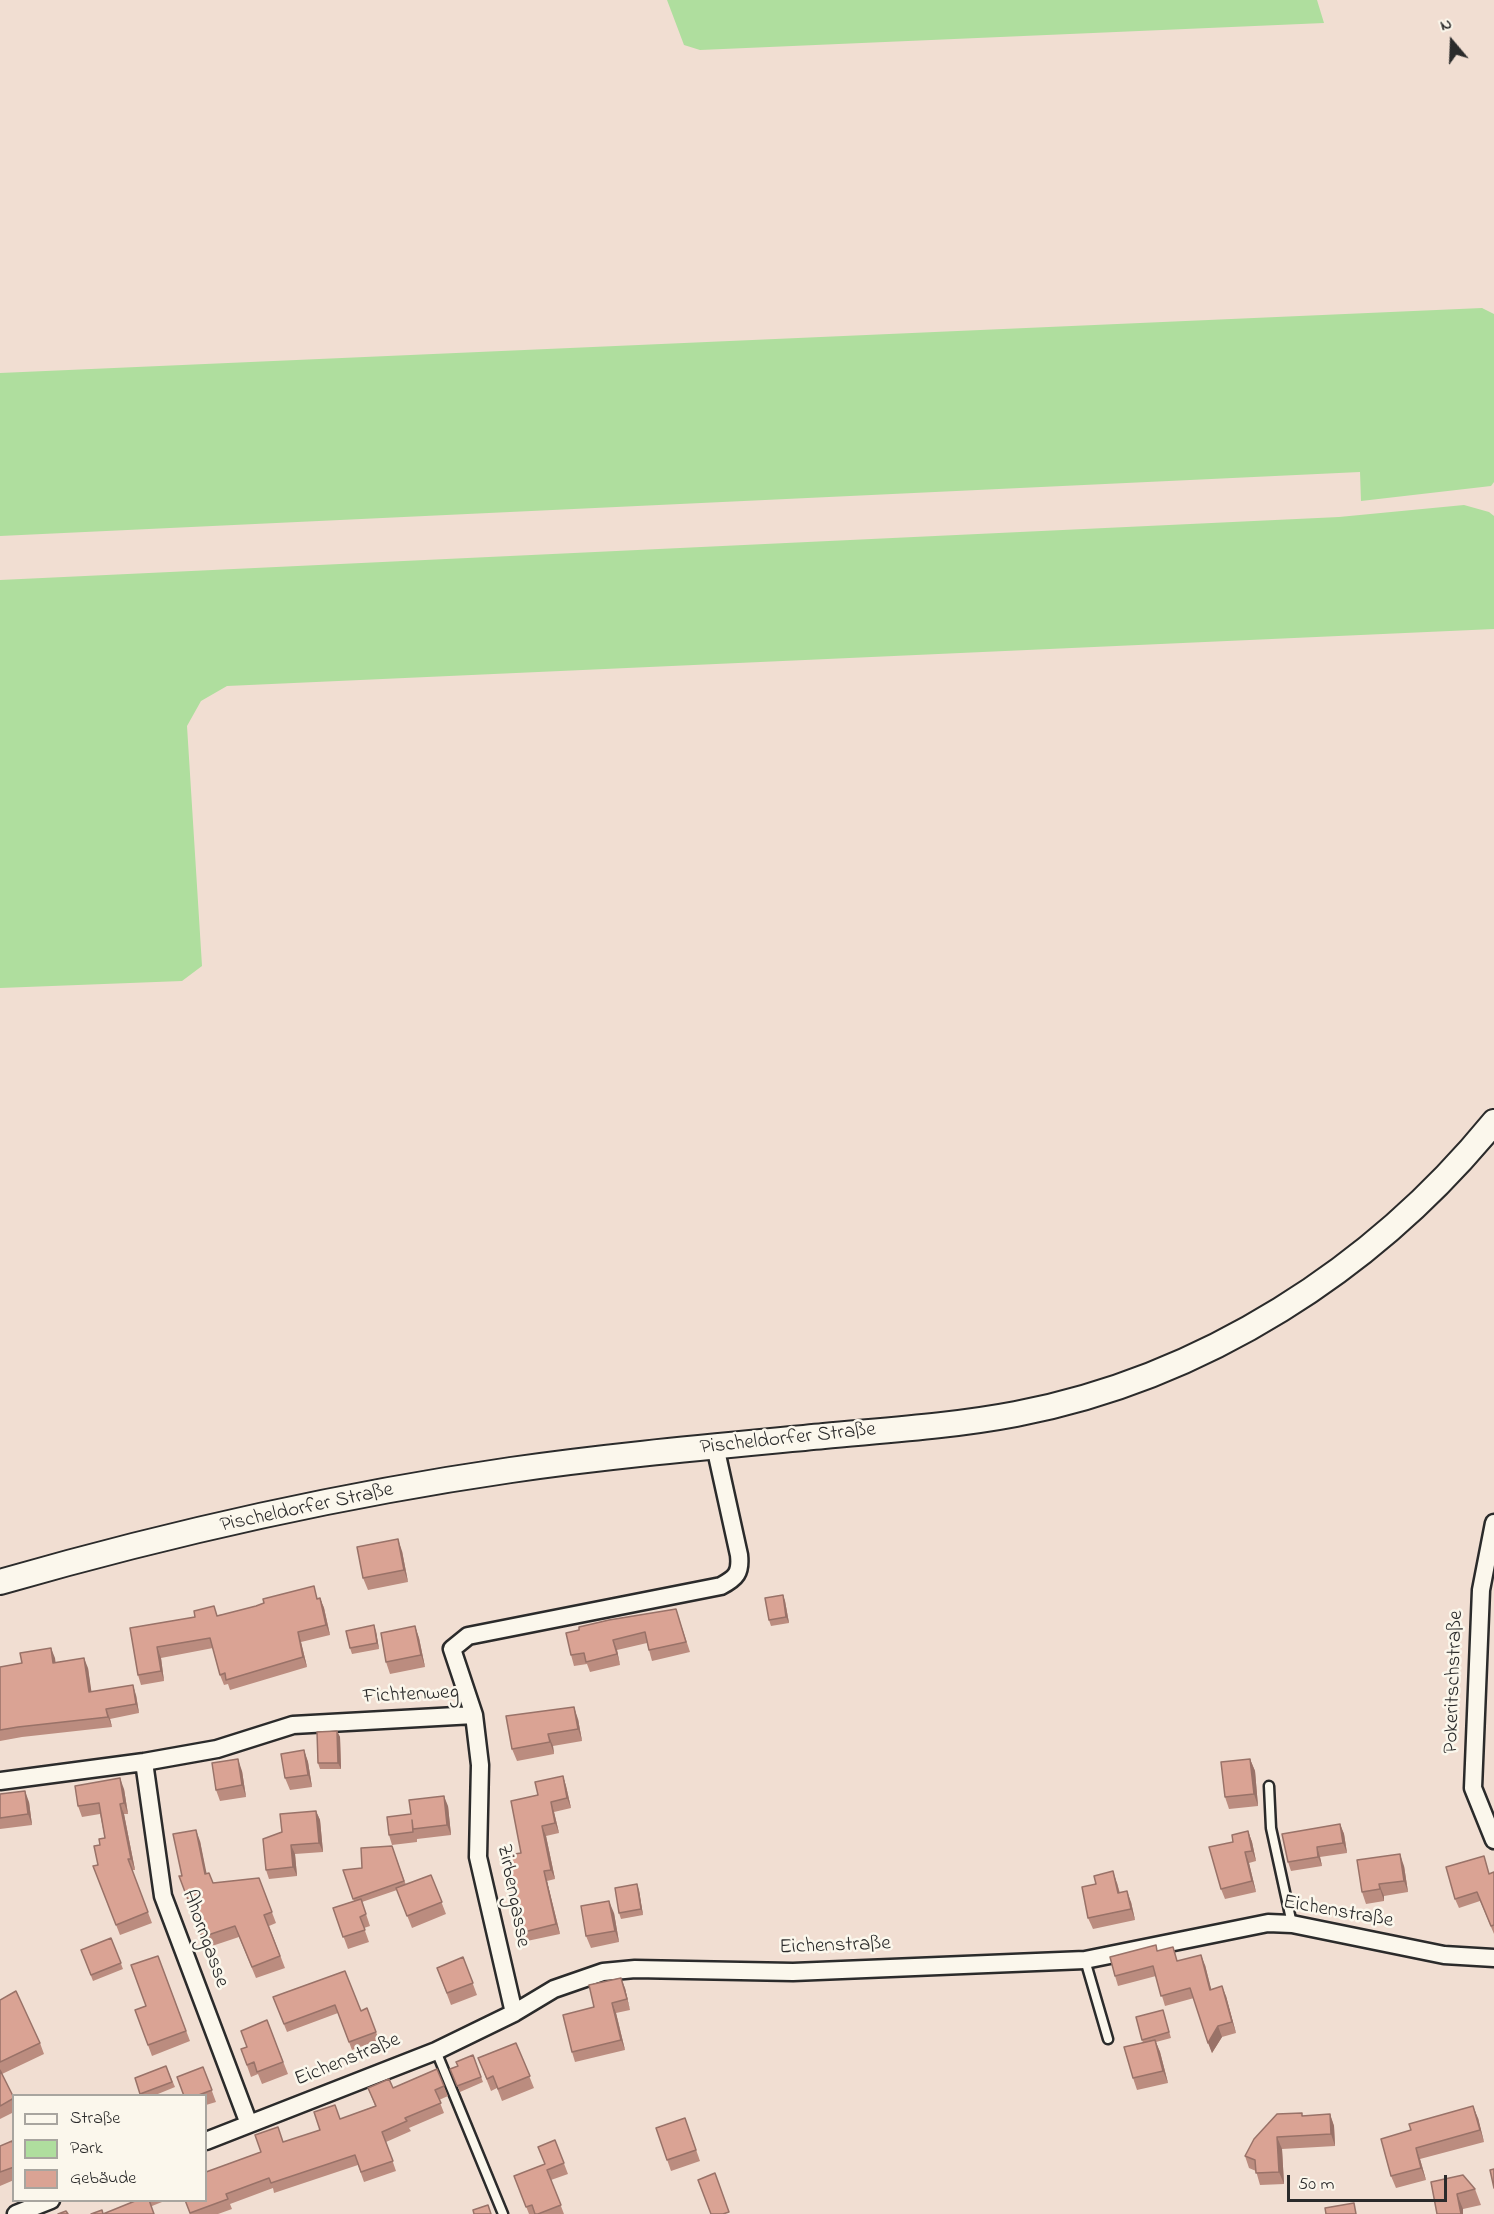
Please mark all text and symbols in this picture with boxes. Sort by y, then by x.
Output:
north arrow [1422,12,1482,72]
text: N [1437,12,1455,38]
street label: Pischeldorfer Straße [699,1418,877,1462]
street label: Pischeldorfer Straße [218,1478,396,1540]
street label: Pokeritschstraße [1440,1610,1470,1754]
street label: Fichtenweg [362,1681,460,1711]
street label: Zirbengasse [490,1842,534,1950]
street label: Ahorngasse [175,1887,233,1991]
street label: Eichenstraße [1281,1891,1395,1935]
street label: Eichenstraße [779,1932,891,1962]
street label: Eichenstraße [292,2028,404,2094]
legend [12,2094,207,2202]
text: Straße [70,2106,120,2132]
text: Park [70,2136,103,2162]
scale bar [1290,2163,1450,2201]
text: Gebäude [70,2166,136,2192]
text: 50 m [1298,2172,1335,2198]

